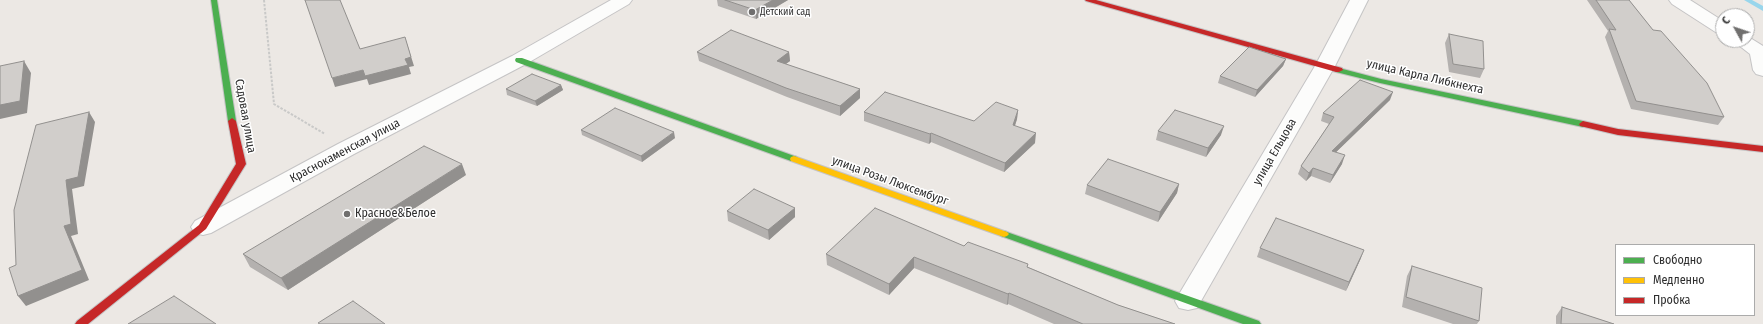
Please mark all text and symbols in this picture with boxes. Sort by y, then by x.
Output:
place label: Детский сад [760,6,810,18]
marker: Детский сад [747,7,757,17]
north arrow [1715,8,1755,48]
text: С [1719,14,1733,27]
street label: улица Карла Либкнехта [1365,57,1485,97]
street label: Садовая улица [231,78,259,154]
street label: Краснокаменская улица [287,116,403,186]
street label: улица Ельцова [1250,116,1300,188]
street label: улица Розы Люксембург [830,153,950,209]
place label: Красное&Белое [355,207,436,221]
marker: Красное&Белое [342,209,352,219]
legend [1615,244,1755,316]
text: Свободно [1653,253,1702,267]
text: Медленно [1653,273,1705,287]
text: Пробка [1653,293,1691,307]

